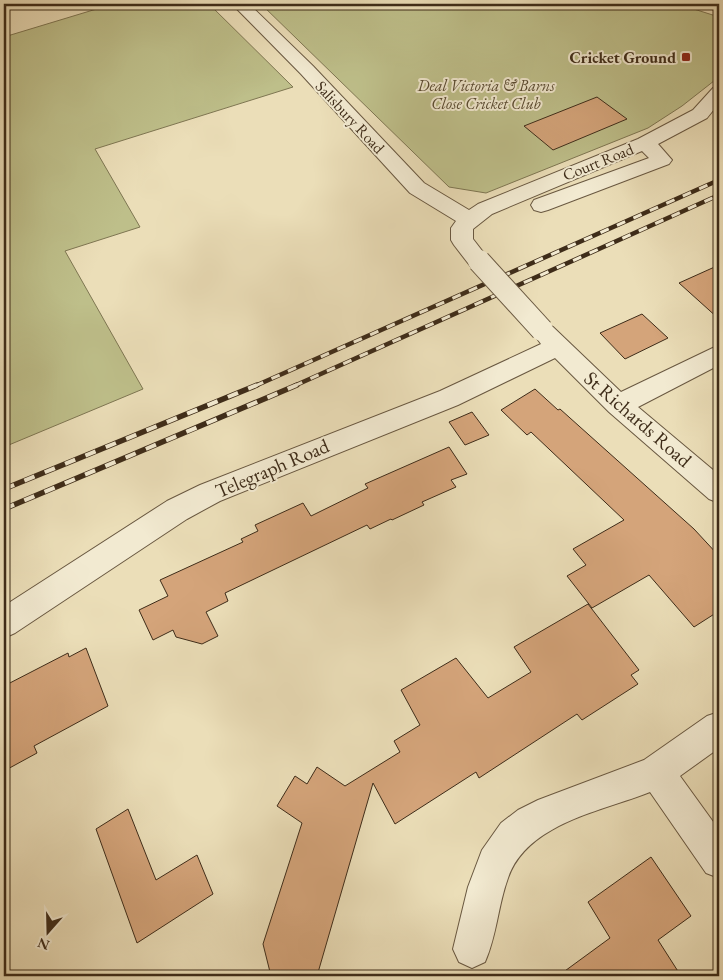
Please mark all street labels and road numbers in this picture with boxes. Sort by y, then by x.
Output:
street label: Salisbury Road [311,76,390,159]
street label: Court Road [559,138,637,186]
street label: St Richards Road [579,365,698,473]
street label: Telegraph Road [211,432,334,504]

